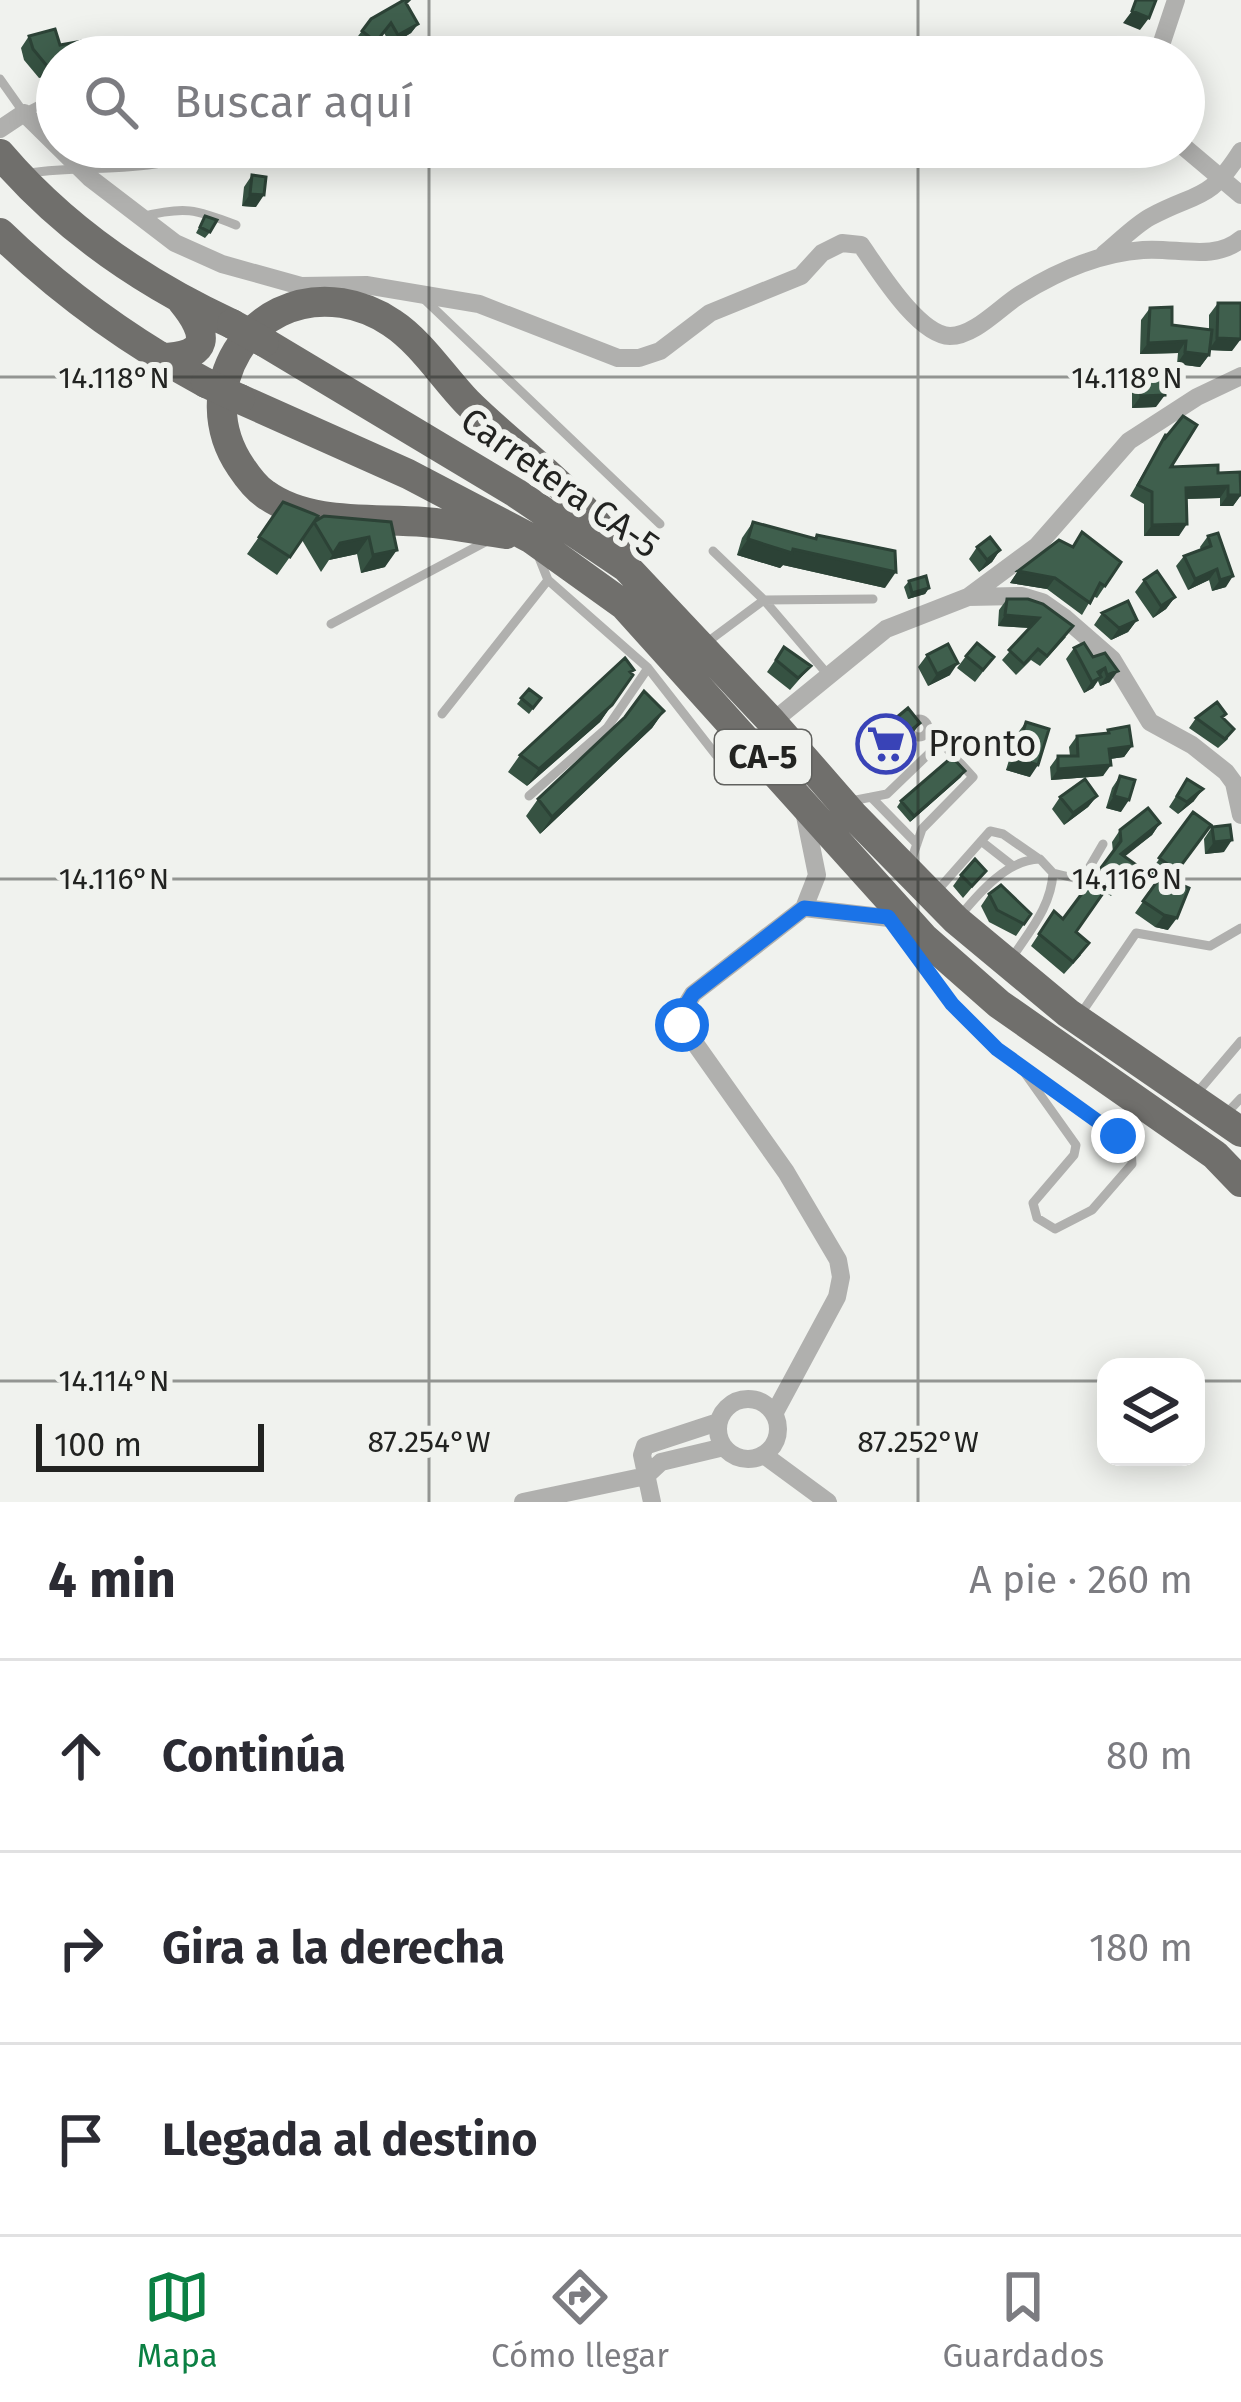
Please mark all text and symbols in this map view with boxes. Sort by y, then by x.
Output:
search box [36,36,1205,168]
icon: search [78,69,144,135]
text: Buscar aquí [174,75,414,129]
text: 14.118°N [58,360,170,396]
text: 14.118°N [1071,360,1183,396]
street label: Carretera CA-5 [452,398,668,568]
supermarket icon: Pronto [855,713,917,775]
place label: Pronto [928,722,1037,766]
road number: CA-5 [715,730,811,784]
text: 14.116°N [59,861,169,897]
text: 14.116°N [1072,861,1182,897]
route start [655,998,709,1052]
route end [1091,1109,1145,1163]
map controls [1097,1358,1205,1466]
button: layers [1097,1358,1205,1466]
text: 14.114°N [59,1363,169,1399]
scale bar [36,1418,264,1471]
text: 87.254°W [368,1424,491,1460]
text: 87.252°W [857,1424,979,1460]
text: 100 m [54,1425,142,1465]
text: 4 min [48,1549,176,1611]
text: A pie · 260 m [969,1557,1193,1603]
icon: ahead [48,1723,114,1789]
text: Continúa [162,1729,346,1783]
text: 80 m [1106,1733,1193,1779]
icon: right [48,1915,114,1981]
text: Gira a la derecha [162,1921,505,1975]
text: 180 m [1089,1925,1193,1971]
icon: arrive [48,2107,114,2173]
text: Llegada al destino [162,2113,537,2167]
tab: Mapa [137,2264,218,2376]
tab: Cómo llegar [491,2264,669,2376]
tab: Guardados [942,2264,1104,2376]

